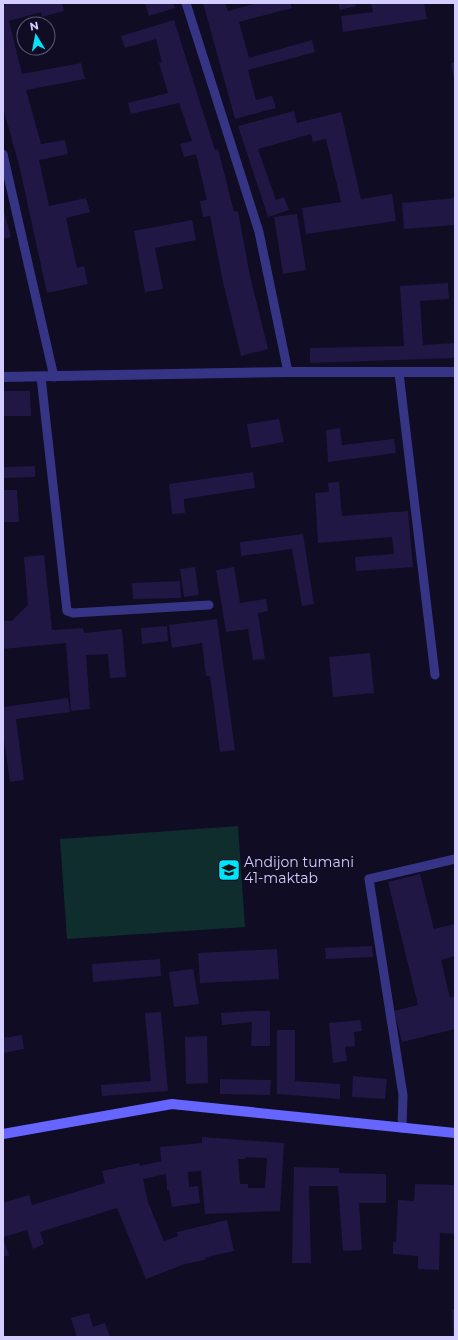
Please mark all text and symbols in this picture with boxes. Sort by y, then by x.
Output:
north arrow [16,16,56,56]
text: N [29,18,40,34]
place label: Andijon tumani 41-maktab [244,853,354,887]
school or university icon: Andijon tumani 41-maktab [216,857,242,883]

